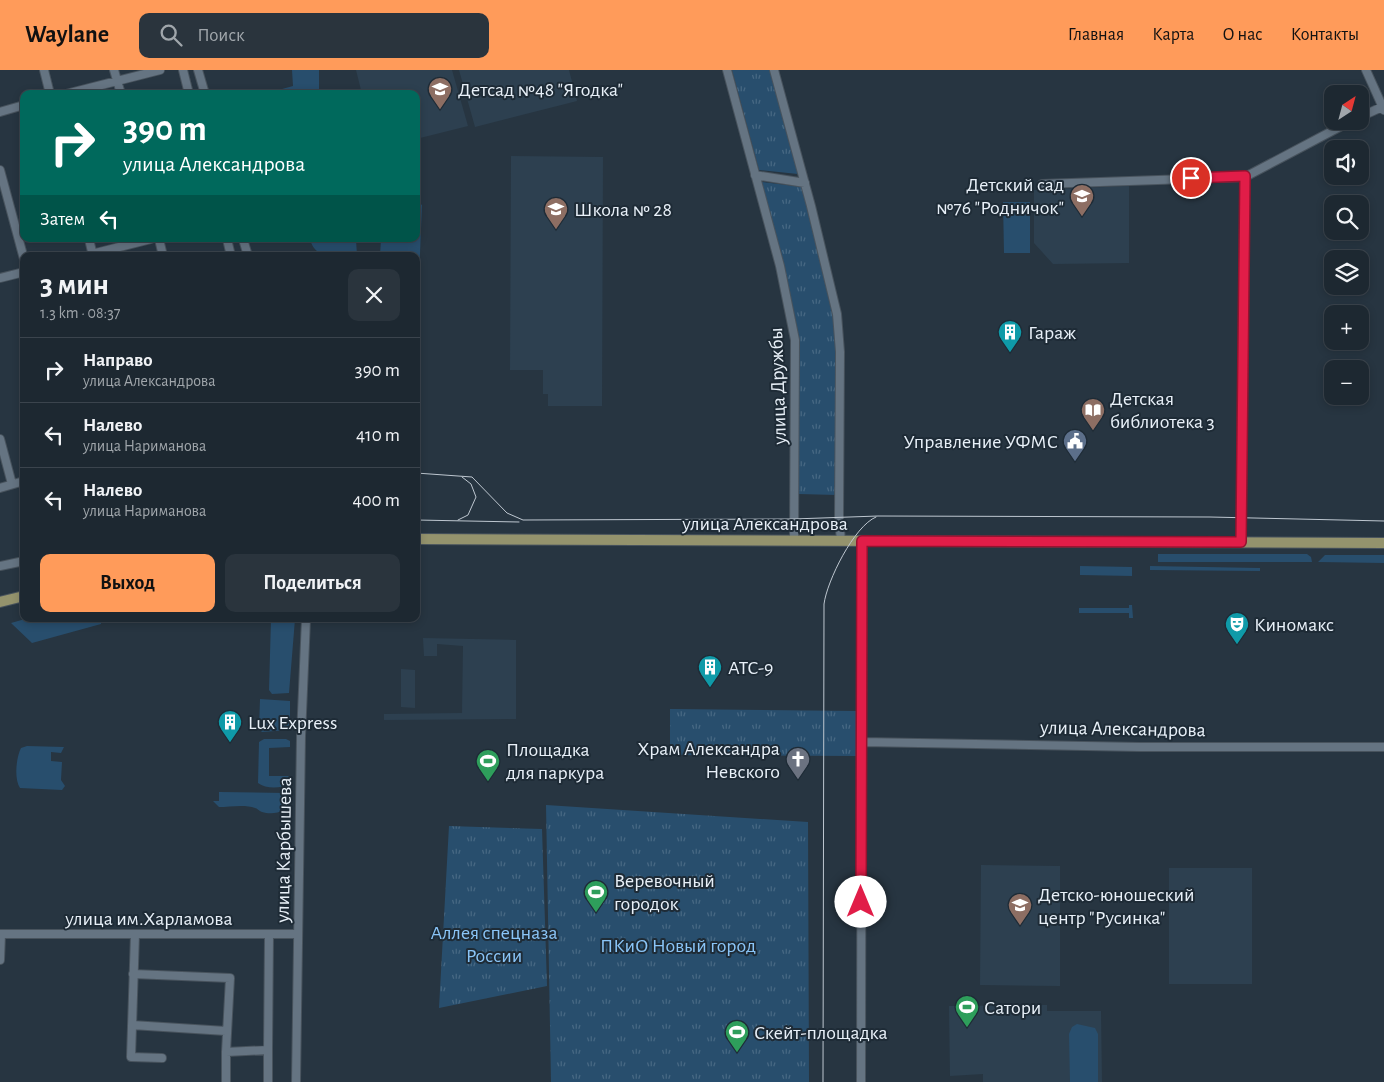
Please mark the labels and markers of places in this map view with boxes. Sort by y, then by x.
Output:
school or university icon: Детсад №48 "Ягодка" [427,76,453,110]
place label: Детсад №48 "Ягодка" [458,80,623,100]
pin [1170,157,1212,199]
place label: Детский сад №76 "Родничок" [936,175,1064,218]
school or university icon: Детский сад №76 "Родничок" [1069,183,1095,217]
school or university icon: Школа № 28 [543,196,569,230]
place label: Школа № 28 [574,200,672,220]
building icon: Гараж [997,319,1023,353]
place label: Гараж [1028,323,1076,343]
place label: Детская библиотека 3 [1110,389,1215,432]
library icon: Детская библиотека 3 [1080,397,1106,431]
public building icon: Управление УФМС [1062,428,1088,462]
place label: Управление УФМС [903,432,1058,452]
theatre icon: Киномакс [1224,611,1250,645]
place label: Киномакс [1254,615,1334,635]
building icon: АТС-9 [697,654,723,688]
place label: АТС-9 [728,658,773,678]
building icon: Lux Express [217,709,243,743]
place label: Lux Express [248,713,337,733]
place label: Храм Александра Невского [638,739,780,782]
place label: Площадка для паркура [506,740,604,783]
church icon: Храм Александра Невского [785,746,811,780]
sports icon: Площадка для паркура [475,748,501,782]
place label: Веревочный городок [614,871,715,914]
sports icon: Веревочный городок [583,879,609,913]
place label: Детско-юношеский центр "Русинка" [1038,885,1195,928]
school or university icon: Детско-юношеский центр "Русинка" [1007,892,1033,926]
sports icon: Сатори [954,994,980,1028]
place label: Сатори [984,998,1041,1018]
sports icon: Скейт-площадка [724,1019,750,1053]
place label: Скейт-площадка [754,1023,888,1043]

